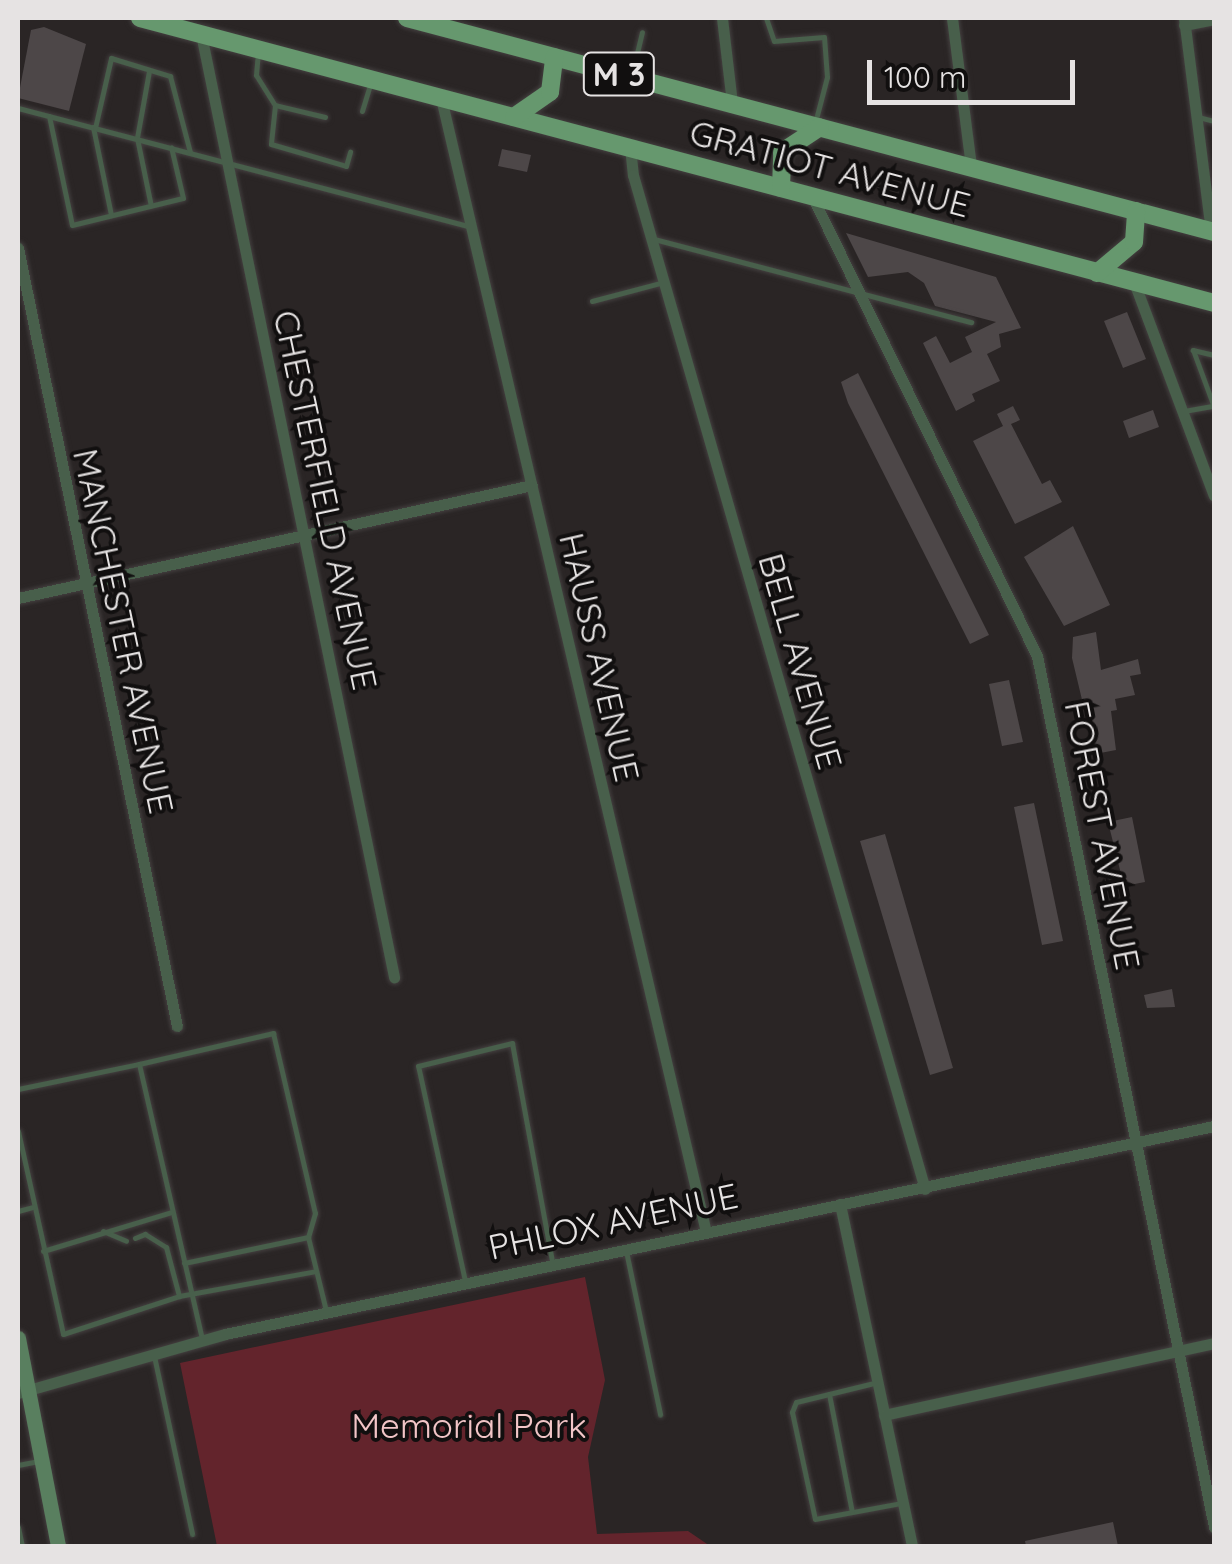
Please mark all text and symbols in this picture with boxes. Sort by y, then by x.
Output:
scale bar [872,40,1080,102]
road number: M 3 [582,47,656,101]
text: 100 m [884,58,966,96]
street label: GRATIOT AVENUE [685,110,975,226]
street label: CHESTERFIELD AVENUE [265,306,387,694]
street label: MANCHESTER AVENUE [65,445,183,817]
street label: HAUSS AVENUE [551,529,649,785]
street label: BELL AVENUE [750,548,852,774]
street label: FOREST AVENUE [1056,697,1150,973]
street label: PHLOX AVENUE [485,1174,741,1268]
park label: Memorial Park [351,1404,587,1446]

